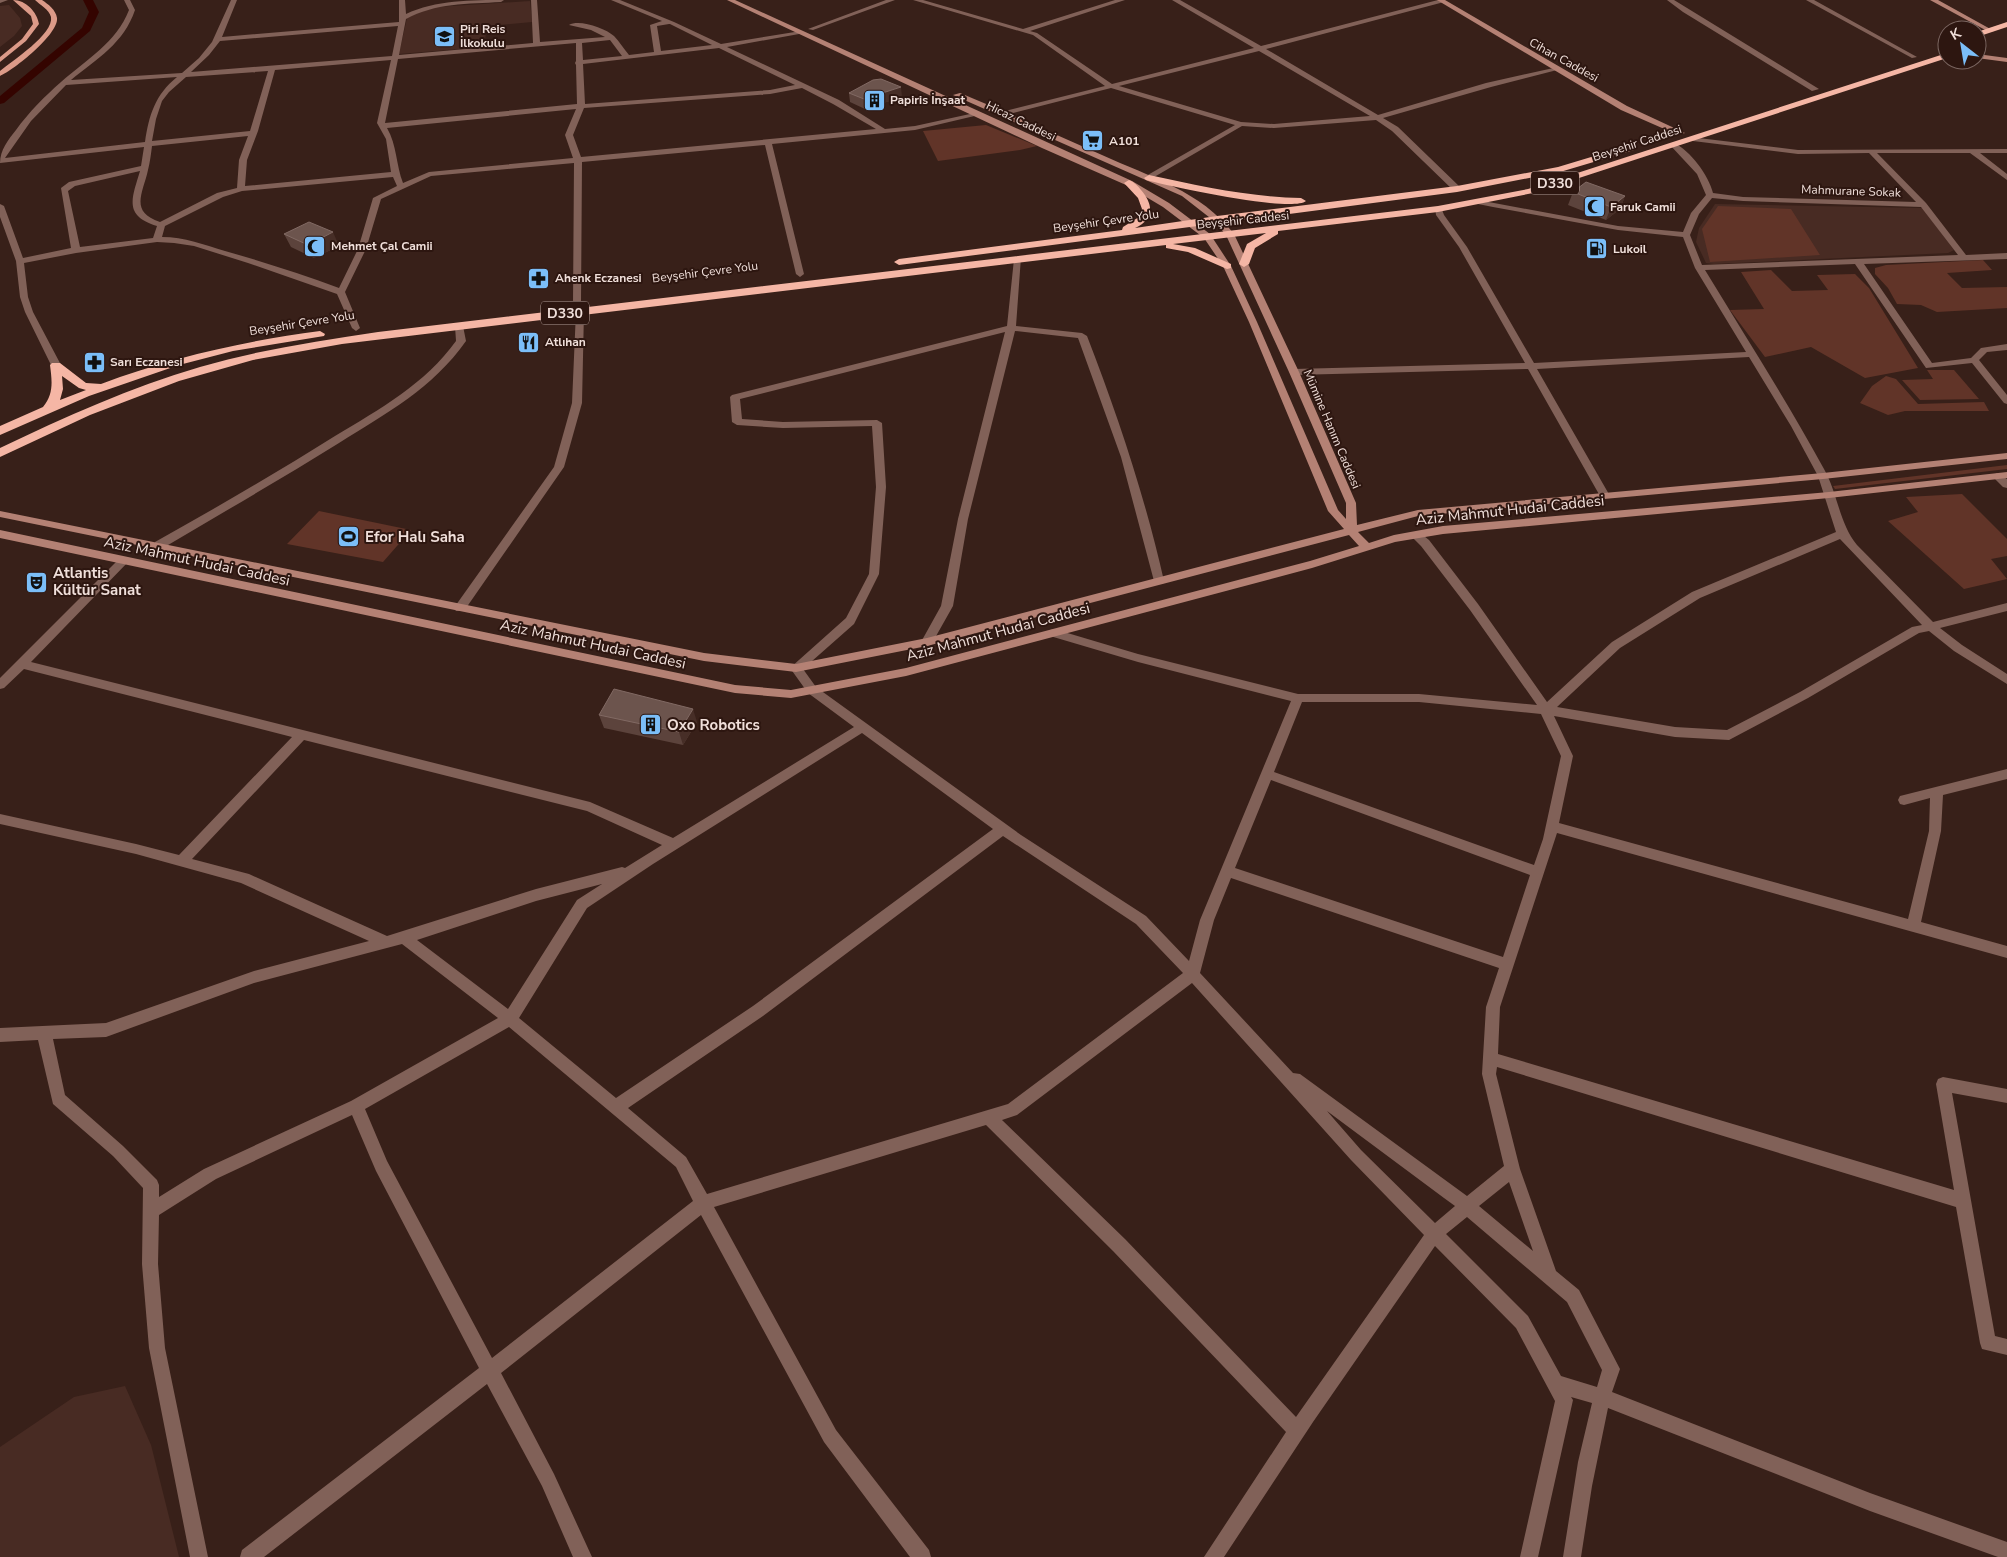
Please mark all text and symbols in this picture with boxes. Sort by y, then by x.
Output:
north arrow [1937,20,1987,70]
place label: Piri Reis İlkokulu [460,21,506,51]
text: K [1947,23,1965,45]
school or university icon: Piri Reis İlkokulu [432,24,456,48]
street label: Cihan Caddesi [1526,34,1602,86]
building icon: Papiris İnşaat [862,88,886,112]
place label: Papiris İnşaat [890,92,966,108]
street label: Hicaz Caddesi [984,97,1058,145]
street label: Beyşehir Caddesi [1590,121,1684,165]
supermarket icon: A101 [1081,129,1105,153]
place label: A101 [1109,133,1140,149]
road number: D330 [1531,172,1579,194]
street label: Mahmurane Sokak [1801,181,1902,201]
mosque icon: Faruk Camii [1582,195,1606,219]
place label: Faruk Camii [1610,199,1676,215]
street label: Beyşehir Çevre Yolu [1052,206,1160,236]
street label: Beyşehir Caddesi [1196,207,1290,233]
mosque icon: Mehmet Çal Camii [303,234,327,258]
fuel station icon: Lukoil [1585,237,1609,261]
place label: Mehmet Çal Camii [331,238,433,254]
place label: Lukoil [1613,241,1647,257]
street label: Beyşehir Çevre Yolu [651,258,759,286]
pharmacy icon: Ahenk Eczanesi [527,266,551,290]
place label: Ahenk Eczanesi [555,270,642,286]
road number: D330 [541,302,589,324]
street label: Beyşehir Çevre Yolu [248,307,356,339]
restaurant icon: Atlıhan [517,330,541,354]
place label: Atlıhan [545,334,586,350]
pharmacy icon: Sarı Eczanesi [82,350,106,374]
place label: Sarı Eczanesi [110,354,183,370]
street label: Mümine Hanım Caddesi [1300,367,1364,491]
street label: Aziz Mahmut Hudai Caddesi [1415,490,1605,530]
sports icon: Efor Halı Saha [337,525,361,549]
place label: Efor Halı Saha [365,527,465,547]
street label: Aziz Mahmut Hudai Caddesi [102,532,292,590]
place label: Atlantis Kültür Sanat [53,563,141,600]
theatre icon: Atlantis Kültür Sanat [25,570,49,594]
street label: Aziz Mahmut Hudai Caddesi [904,598,1092,666]
street label: Aziz Mahmut Hudai Caddesi [498,615,688,673]
building icon: Oxo Robotics [639,713,663,737]
place label: Oxo Robotics [667,715,760,735]

